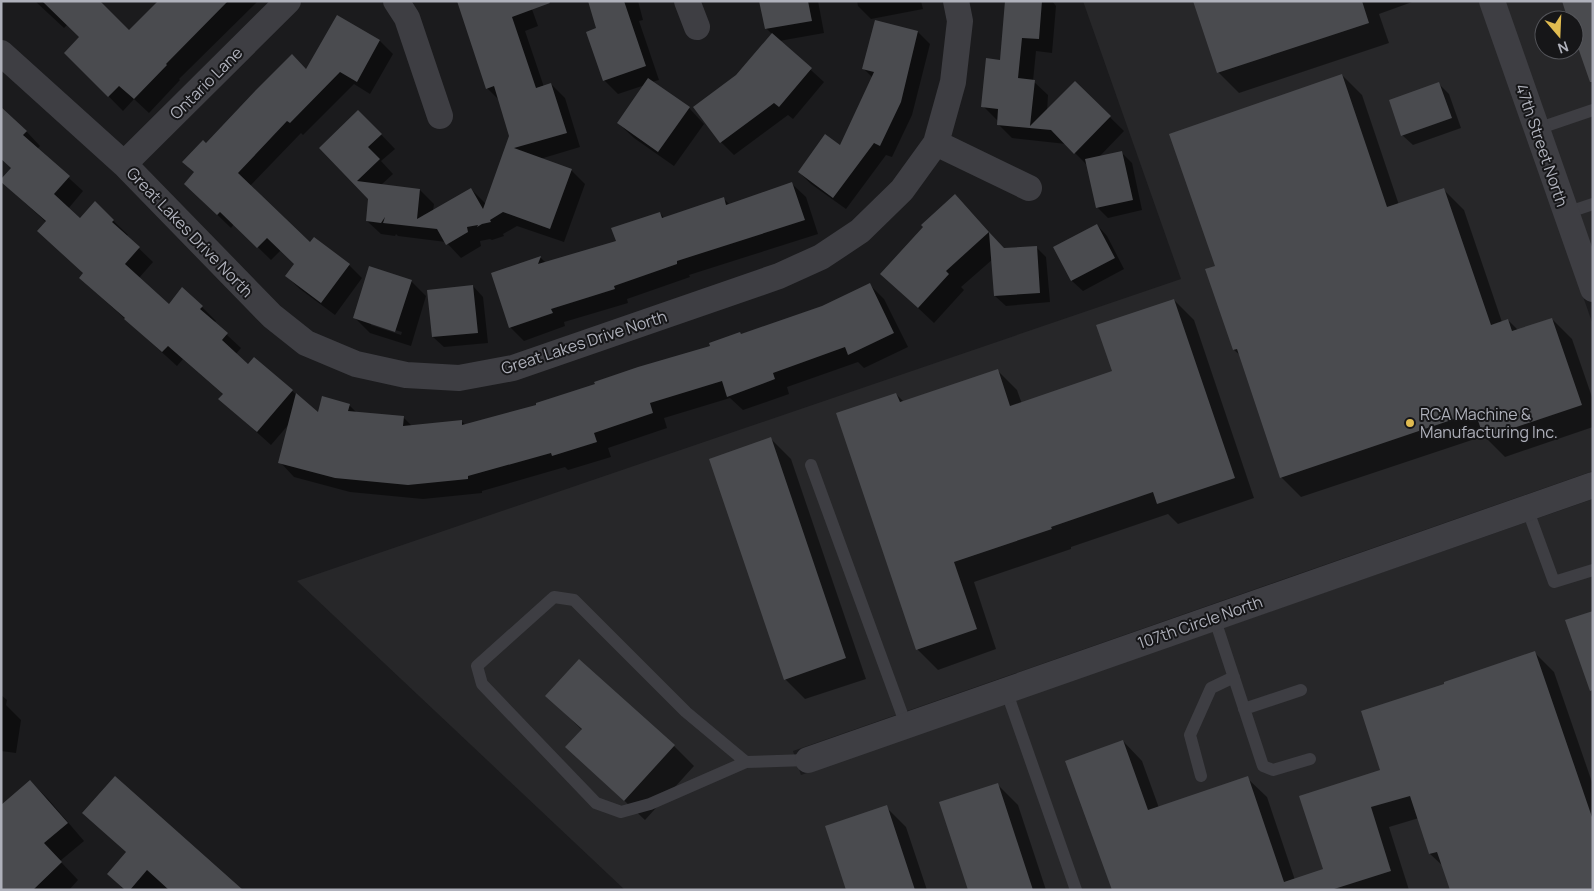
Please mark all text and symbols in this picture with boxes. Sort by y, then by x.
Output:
north arrow [1534,10,1584,60]
text: N [1556,37,1571,58]
street label: Ontario Lane [165,42,247,124]
street label: 47th Street North [1511,80,1573,210]
street label: Great Lakes Drive North [122,162,258,302]
street label: Great Lakes Drive North [498,305,670,379]
place label: RCA Machine & Manufacturing Inc. [1420,403,1558,443]
marker: RCA Machine & Manufacturing Inc. [1404,417,1416,429]
street label: 107th Circle North [1135,590,1265,654]

